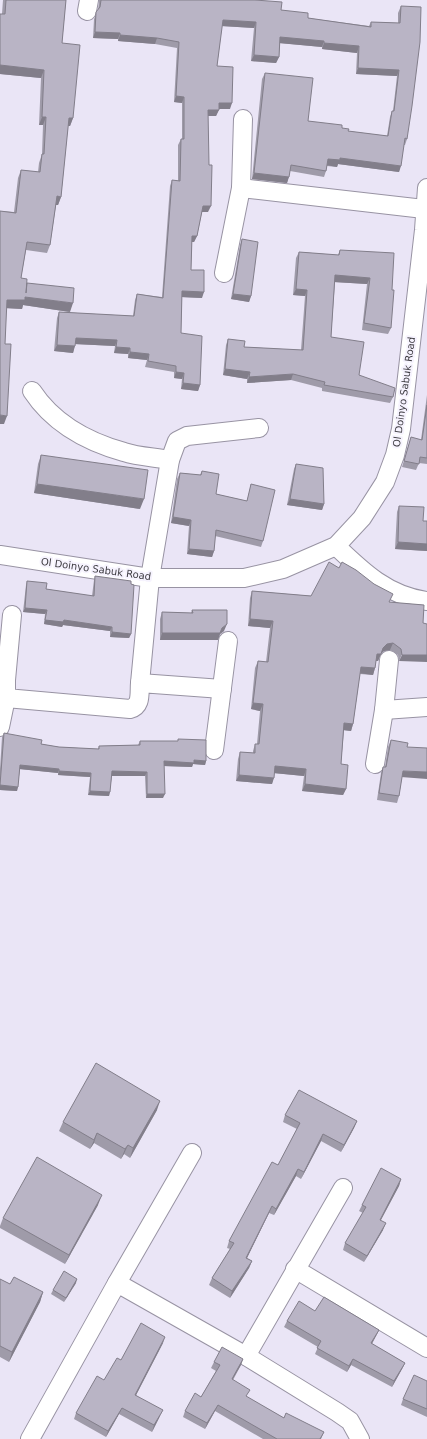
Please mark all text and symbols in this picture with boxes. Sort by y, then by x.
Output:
street label: Ol Doinyo Sabuk Road [391,336,417,448]
street label: Ol Doinyo Sabuk Road [40,556,152,582]

